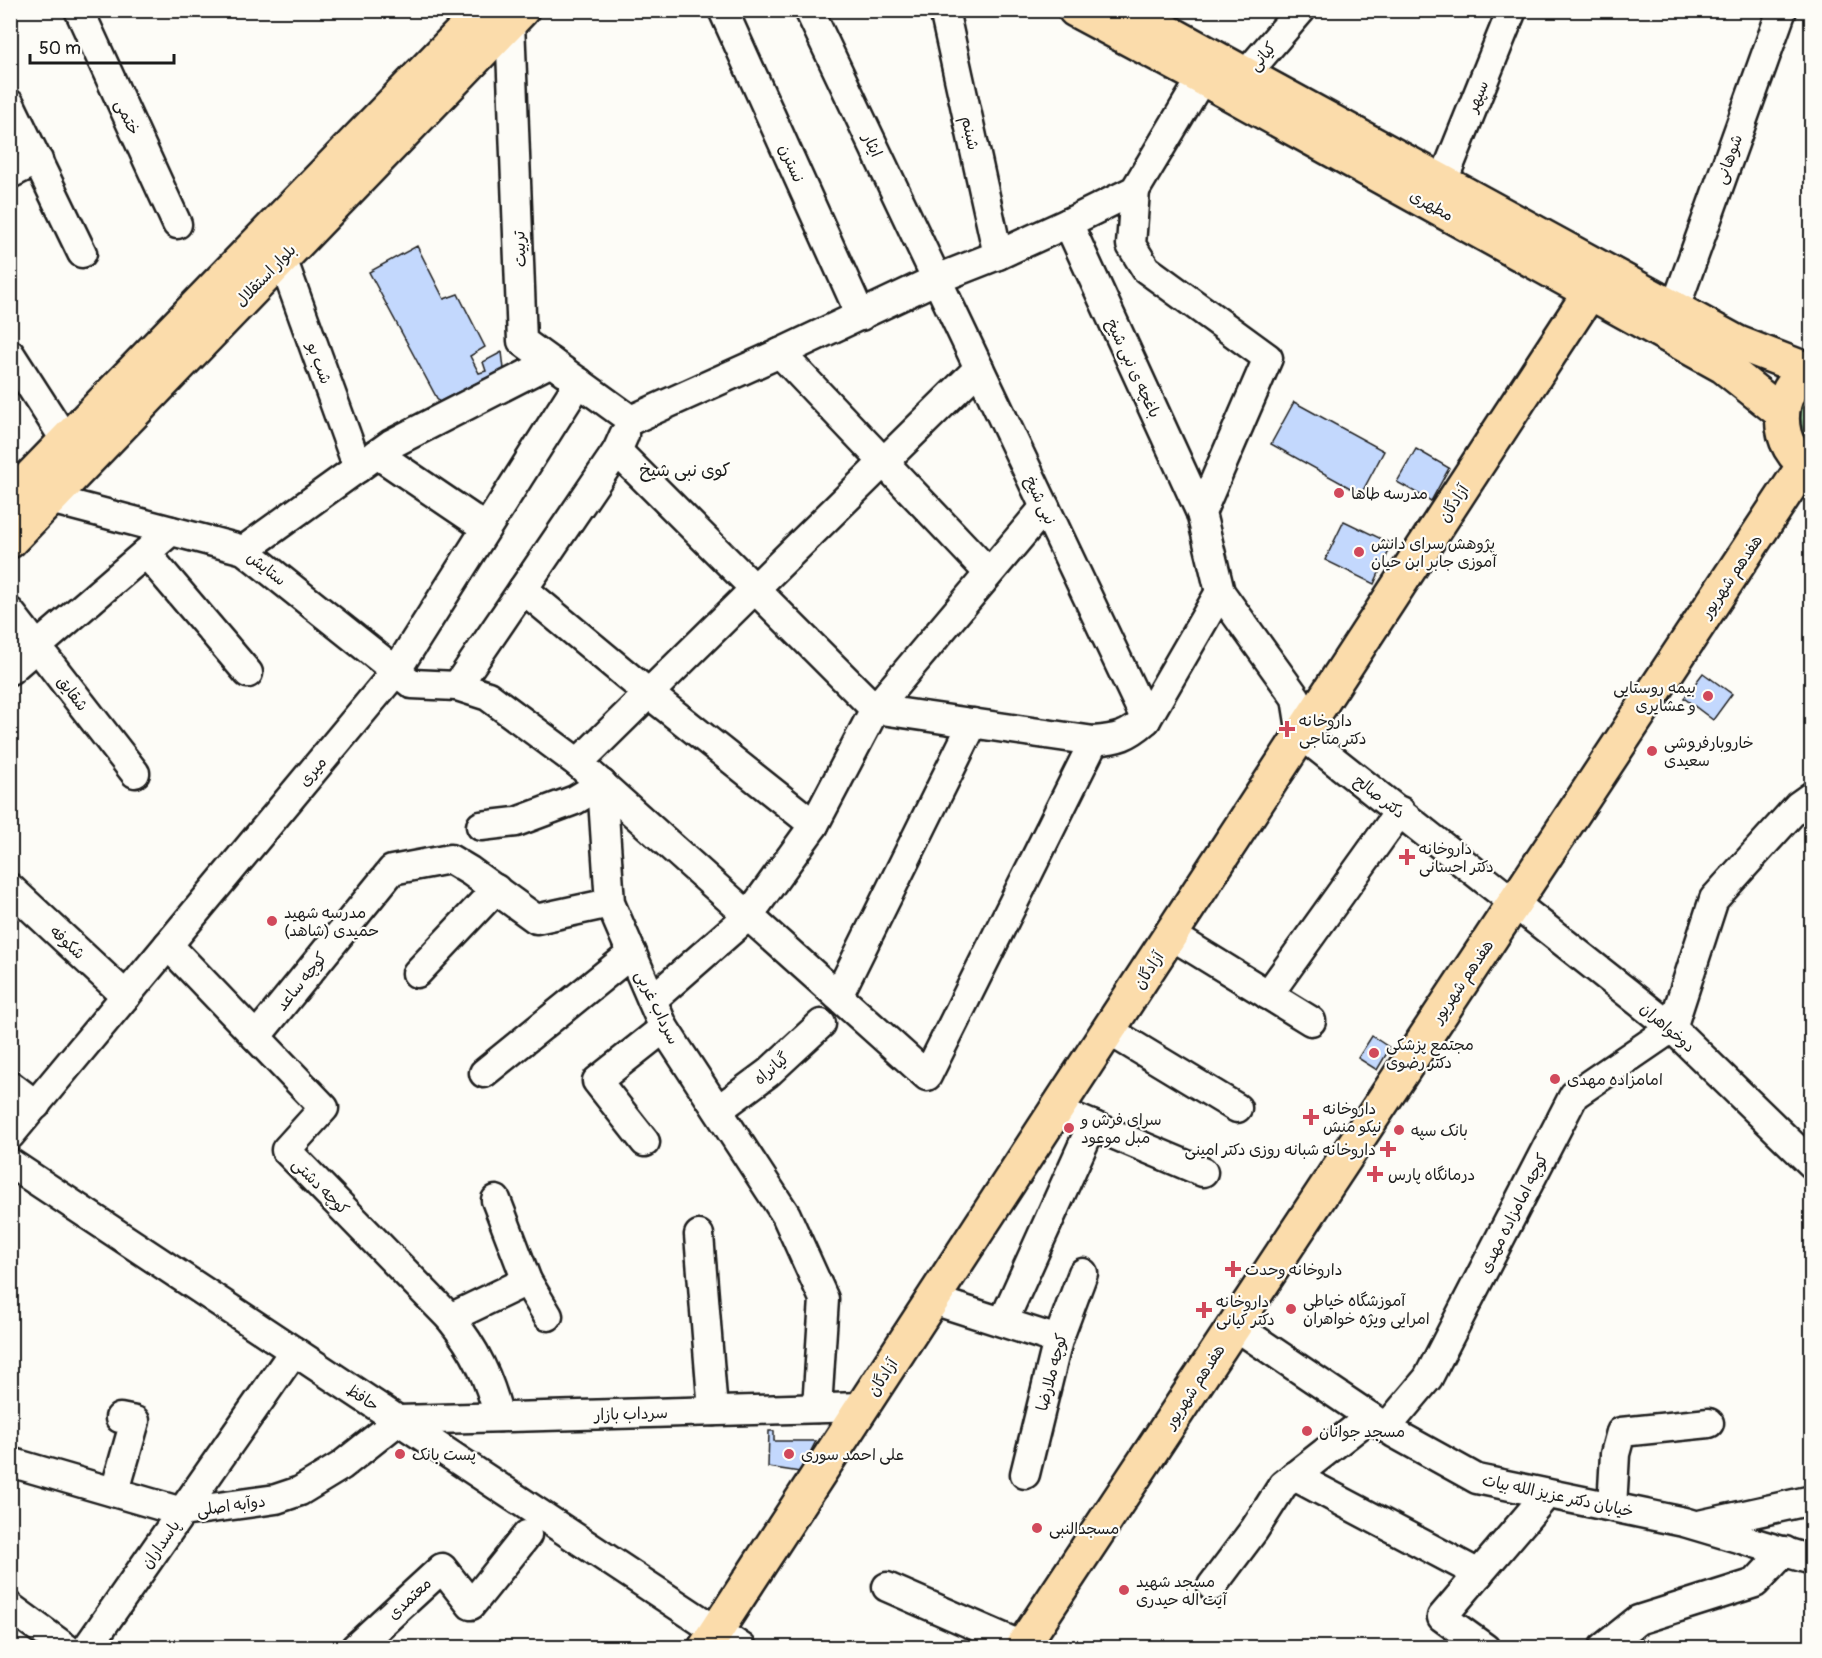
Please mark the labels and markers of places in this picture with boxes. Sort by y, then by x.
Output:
place label: مدرسه طاها [1351,484,1428,504]
marker: مدرسه طاها [1332,486,1346,500]
place label: پژوهش سرای دانش آموزی جابر ابن حیان [1371,534,1497,572]
marker: پژوهش سرای دانش آموزی جابر ابن حیان [1352,545,1366,559]
place label: بیمه روستایی و عشایری [1613,678,1696,716]
marker: بیمه روستایی و عشایری [1701,689,1715,703]
place label: داروخانه دکتر متاجی [1299,711,1367,749]
marker: داروخانه دکتر متاجی [1280,722,1294,736]
place label: خاروبارفروشی سعیدی [1664,733,1754,771]
marker: خاروبارفروشی سعیدی [1645,744,1659,758]
place label: داروخانه دکتر احسانی [1419,839,1494,877]
marker: داروخانه دکتر احسانی [1400,850,1414,864]
place label: مدرسه شهید حمیدی (شاهد) [284,903,379,941]
marker: مدرسه شهید حمیدی (شاهد) [265,914,279,928]
place label: مجتمع پزشکی دکتر رضوی [1386,1035,1474,1073]
marker: مجتمع پزشکی دکتر رضوی [1367,1046,1381,1060]
place label: امامزاده مهدی [1567,1070,1663,1090]
marker: امامزاده مهدی [1548,1072,1562,1086]
place label: داروخانه نیکو منش [1323,1099,1382,1137]
place label: سرای فرش و مبل موعود [1079,1110,1162,1148]
marker: داروخانه نیکو منش [1304,1110,1318,1124]
marker: سرای فرش و مبل موعود [1062,1121,1076,1135]
place label: بانک سپه [1411,1121,1468,1141]
marker: بانک سپه [1392,1123,1406,1137]
place label: داروخانه شبانه روزی دکتر امینی [1185,1140,1376,1160]
marker: داروخانه شبانه روزی دکتر امینی [1381,1142,1395,1156]
marker: درمانگاه پارس [1366,1165,1384,1183]
place label: درمانگاه پارس [1388,1165,1475,1185]
place label: داروخانه وحدت [1245,1260,1342,1280]
marker: داروخانه وحدت [1226,1262,1240,1276]
place label: آموزشگاه خیاطی امرایی ویژه خواهران [1303,1291,1430,1329]
place label: داروخانه دکتر کیانی [1216,1292,1275,1330]
marker: آموزشگاه خیاطی امرایی ویژه خواهران [1284,1302,1298,1316]
marker: داروخانه دکتر کیانی [1197,1303,1211,1317]
place label: مسجد جوانان [1319,1422,1405,1442]
marker: مسجد جوانان [1300,1424,1314,1438]
place label: پست بانک [412,1445,476,1465]
place label: علی احمد سوری [801,1445,904,1465]
marker: پست بانک [393,1447,407,1461]
marker: علی احمد سوری [782,1447,796,1461]
place label: مسجدالنبی [1049,1519,1119,1539]
marker: مسجدالنبی [1030,1521,1044,1535]
place label: مسجد شهید آیت اله حیدری [1136,1572,1228,1610]
marker: مسجد شهید آیت اله حیدری [1117,1583,1131,1597]

